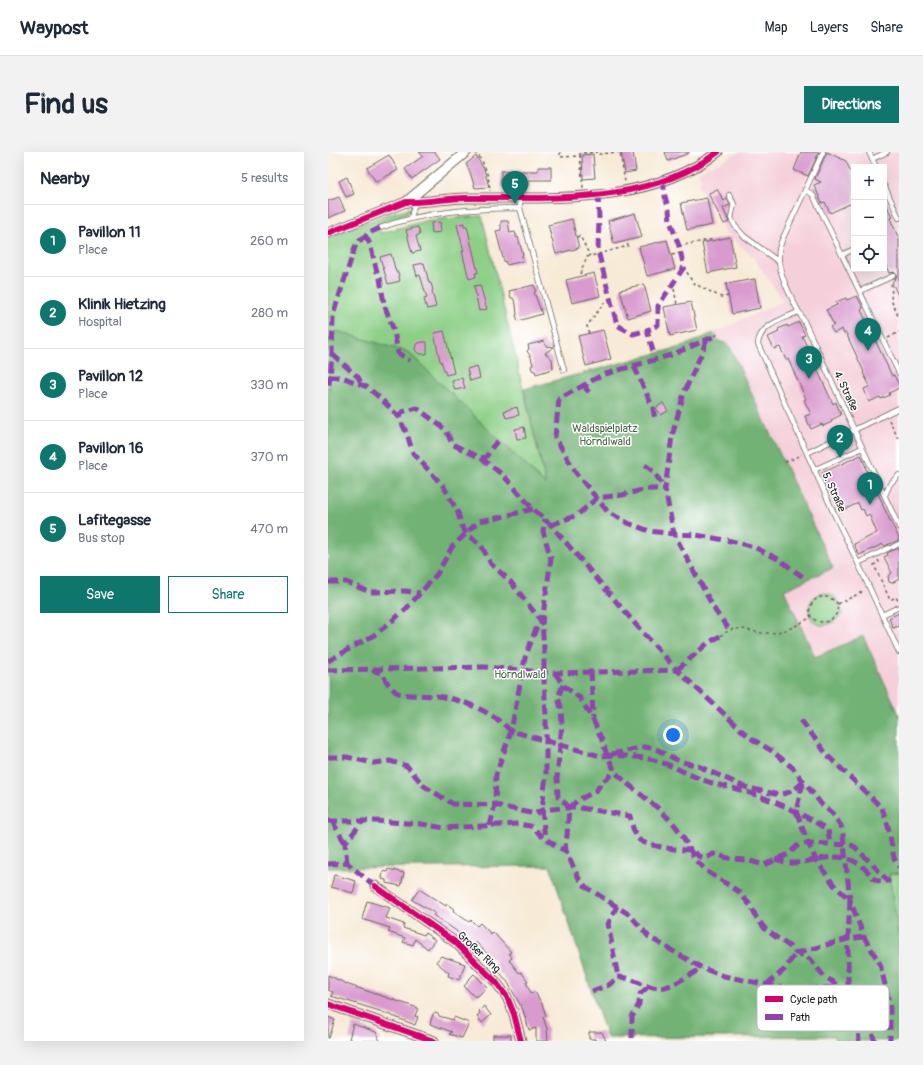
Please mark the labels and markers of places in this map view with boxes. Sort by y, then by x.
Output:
pin: 5 [502,171,528,204]
pin: 4 [855,318,881,351]
pin: 3 [796,346,822,379]
pin: 2 [827,425,853,458]
pin: 1 [857,472,883,505]

